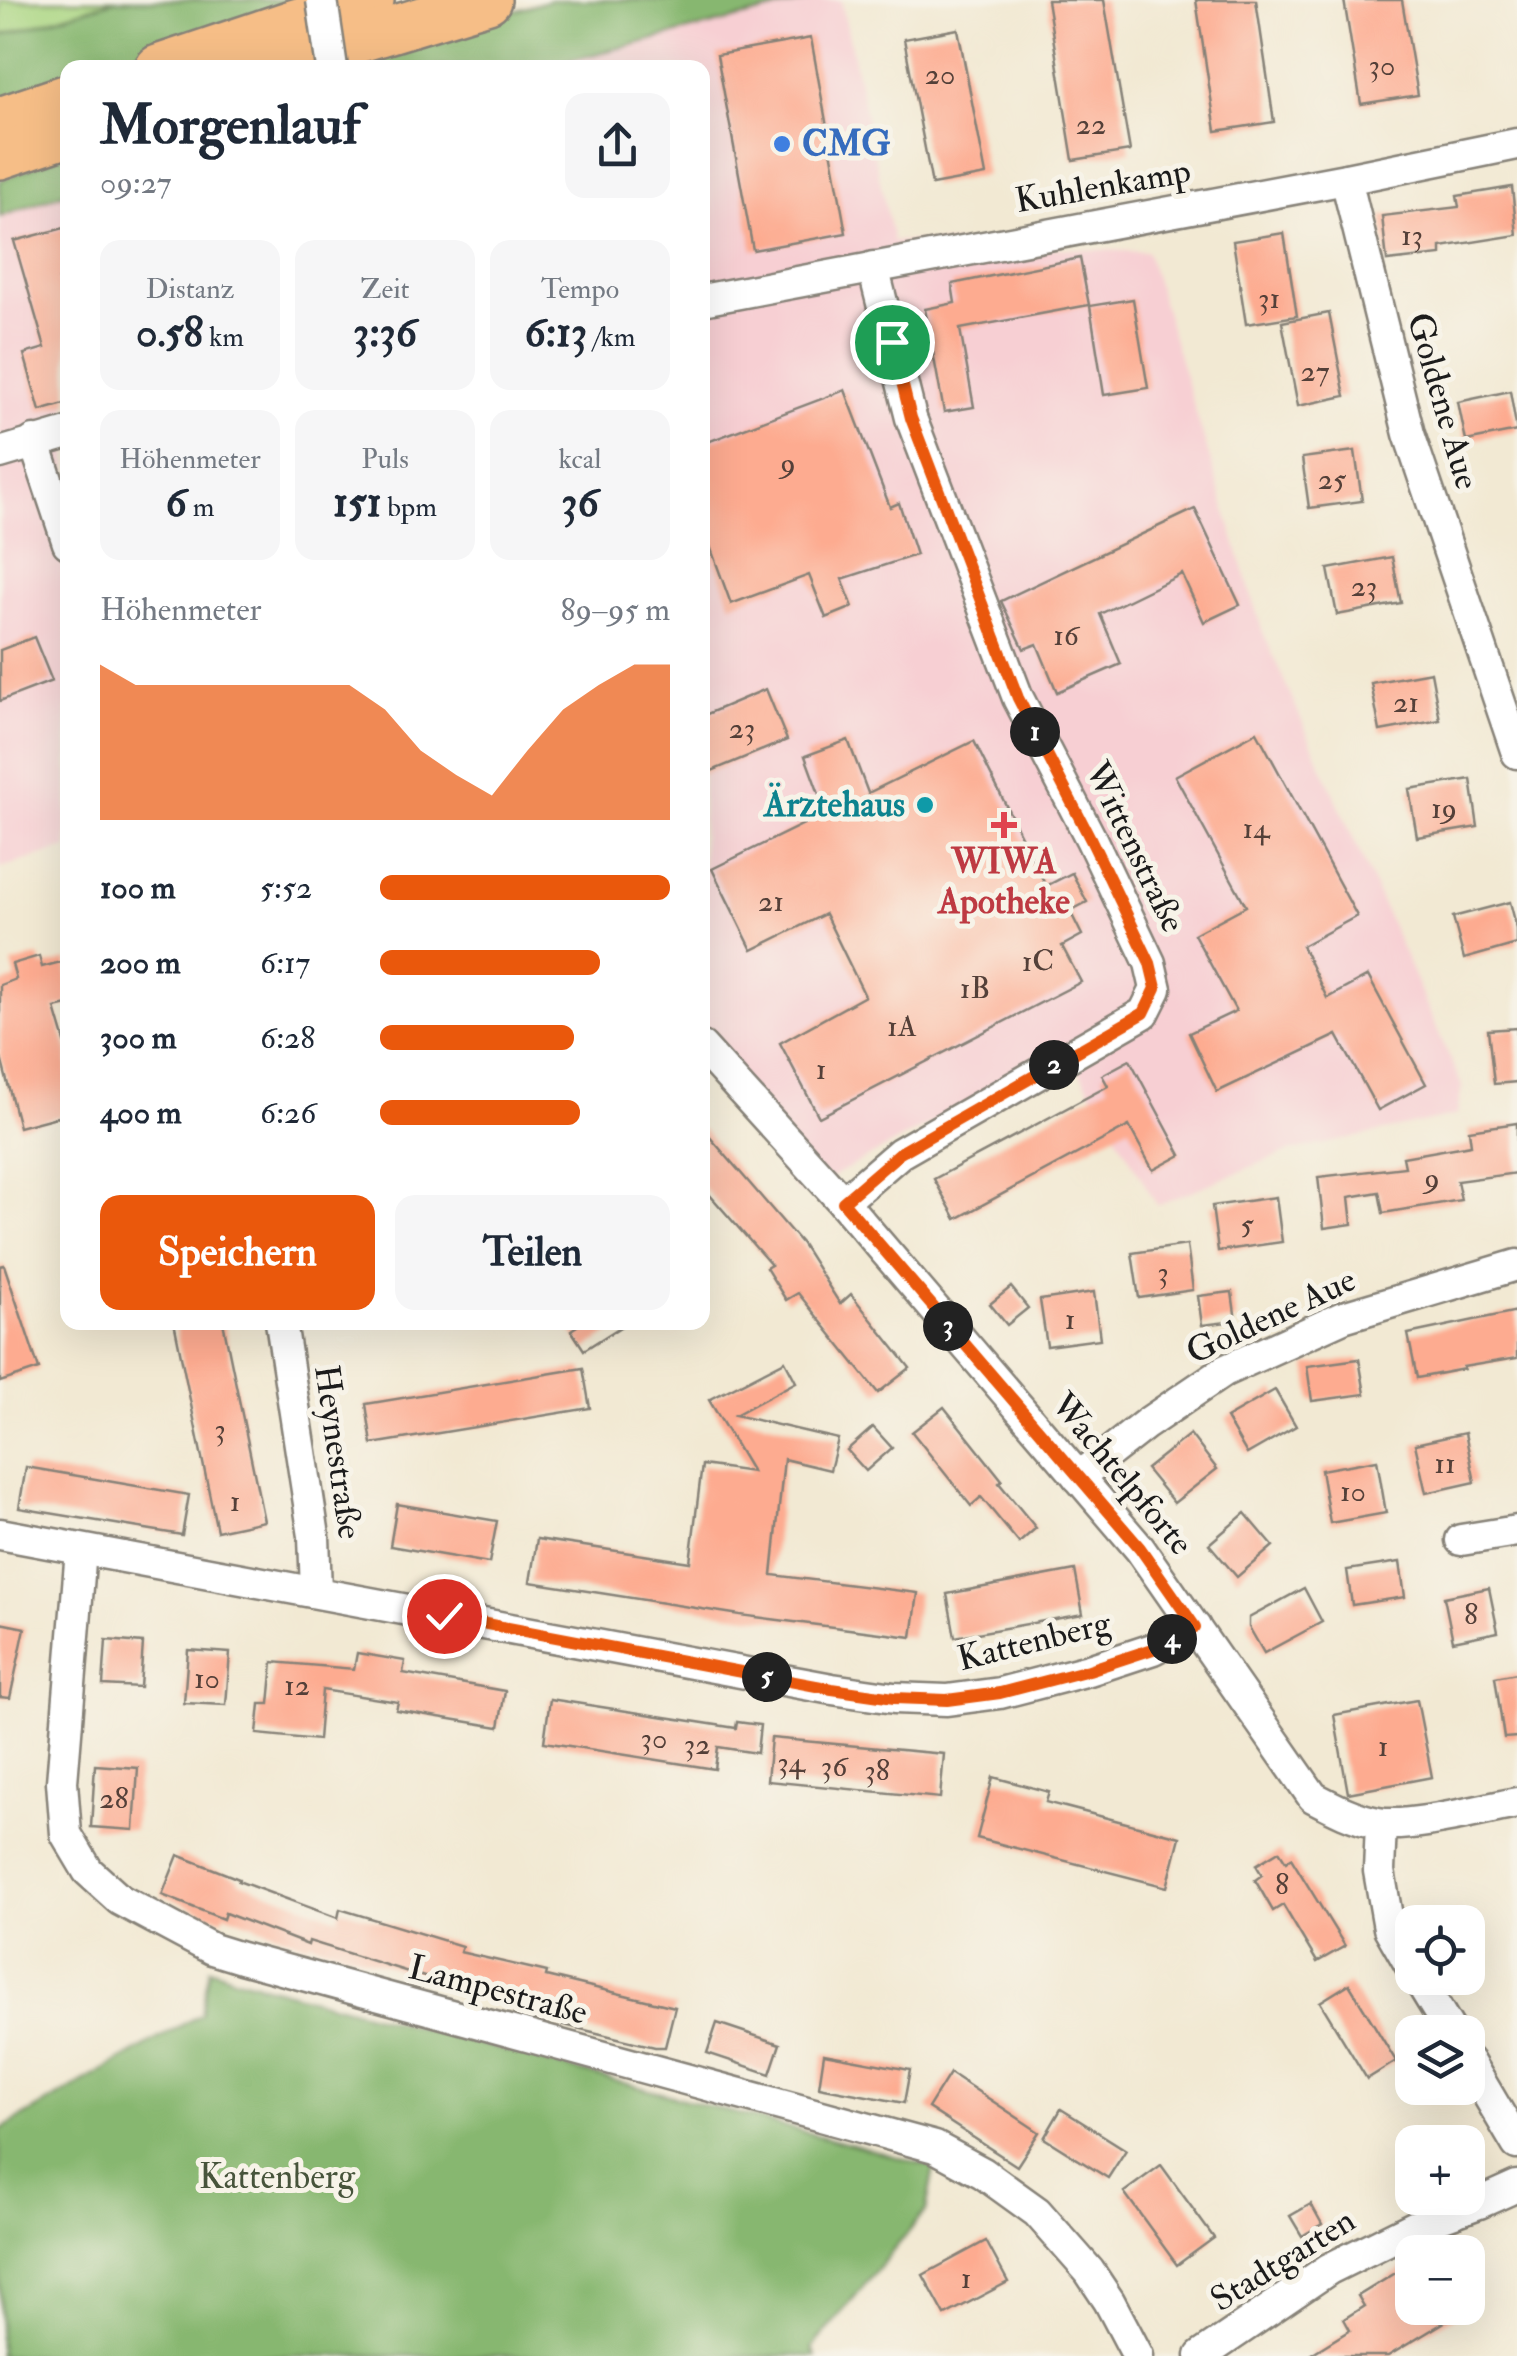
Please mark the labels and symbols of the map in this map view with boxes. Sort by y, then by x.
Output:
house number: 30 [1369,47,1395,84]
house number: 20 [925,56,955,93]
house number: 22 [1076,106,1106,143]
place label: CMG [802,122,891,166]
marker: CMG [771,133,793,155]
street label: Kuhlenkamp [1012,149,1194,223]
house number: 13 [1401,217,1423,254]
house number: 31 [1258,280,1280,317]
pin [850,300,935,385]
street label: Goldene Aue [1397,308,1489,494]
house number: 27 [1301,353,1330,390]
house number: 9 [778,445,796,482]
house number: 25 [1318,461,1347,498]
house number: 23 [1351,568,1377,605]
house number: 16 [1053,617,1081,654]
house number: 21 [1393,684,1419,721]
pin: 1 [1010,707,1060,757]
house number: 23 [729,710,755,747]
street label: Wittenstraße [1074,754,1195,940]
place label: Ärztehaus [762,782,905,827]
house number: 19 [1431,790,1457,827]
marker: Ärztehaus [914,794,936,816]
house number: 14 [1243,810,1271,847]
marker: WIWA Apotheke [993,814,1015,836]
place label: WIWA Apotheke [936,840,1070,924]
house number: 21 [758,883,784,920]
house number: 1C [1022,943,1054,980]
house number: 1B [960,970,990,1007]
house number: 1A [887,1008,917,1045]
pin: 2 [1029,1040,1079,1090]
house number: 1 [816,1051,826,1088]
house number: 9 [1422,1160,1440,1197]
house number: 5 [1240,1206,1254,1243]
house number: 3 [1157,1254,1169,1291]
street label: Goldene Aue [1179,1258,1363,1374]
pin: 3 [923,1301,973,1351]
house number: 1 [1065,1301,1075,1338]
street label: Heynestraße [304,1362,372,1542]
street label: Wachtelpforte [1041,1383,1203,1564]
house number: 3 [214,1411,226,1448]
house number: 11 [1434,1445,1456,1482]
house number: 10 [1340,1473,1366,1510]
house number: 1 [230,1483,240,1520]
pin [402,1574,487,1659]
house number: 8 [1464,1596,1478,1633]
street label: Kattenberg [953,1601,1116,1681]
pin: 4 [1147,1614,1197,1664]
pin: 5 [742,1652,792,1702]
house number: 10 [194,1660,220,1697]
house number: 12 [284,1667,310,1704]
house number: 30 [641,1720,667,1757]
house number: 32 [684,1726,710,1763]
house number: 1 [1378,1728,1388,1765]
house number: 34 [777,1744,807,1781]
house number: 36 [821,1748,849,1785]
house number: 38 [864,1752,890,1789]
house number: 28 [99,1780,129,1817]
house number: 8 [1275,1866,1289,1903]
street label: Lampestraße [404,1945,592,2035]
park label: Kattenberg [199,2155,356,2199]
street label: Stadtgarten [1203,2198,1363,2322]
house number: 1 [961,2260,971,2297]

